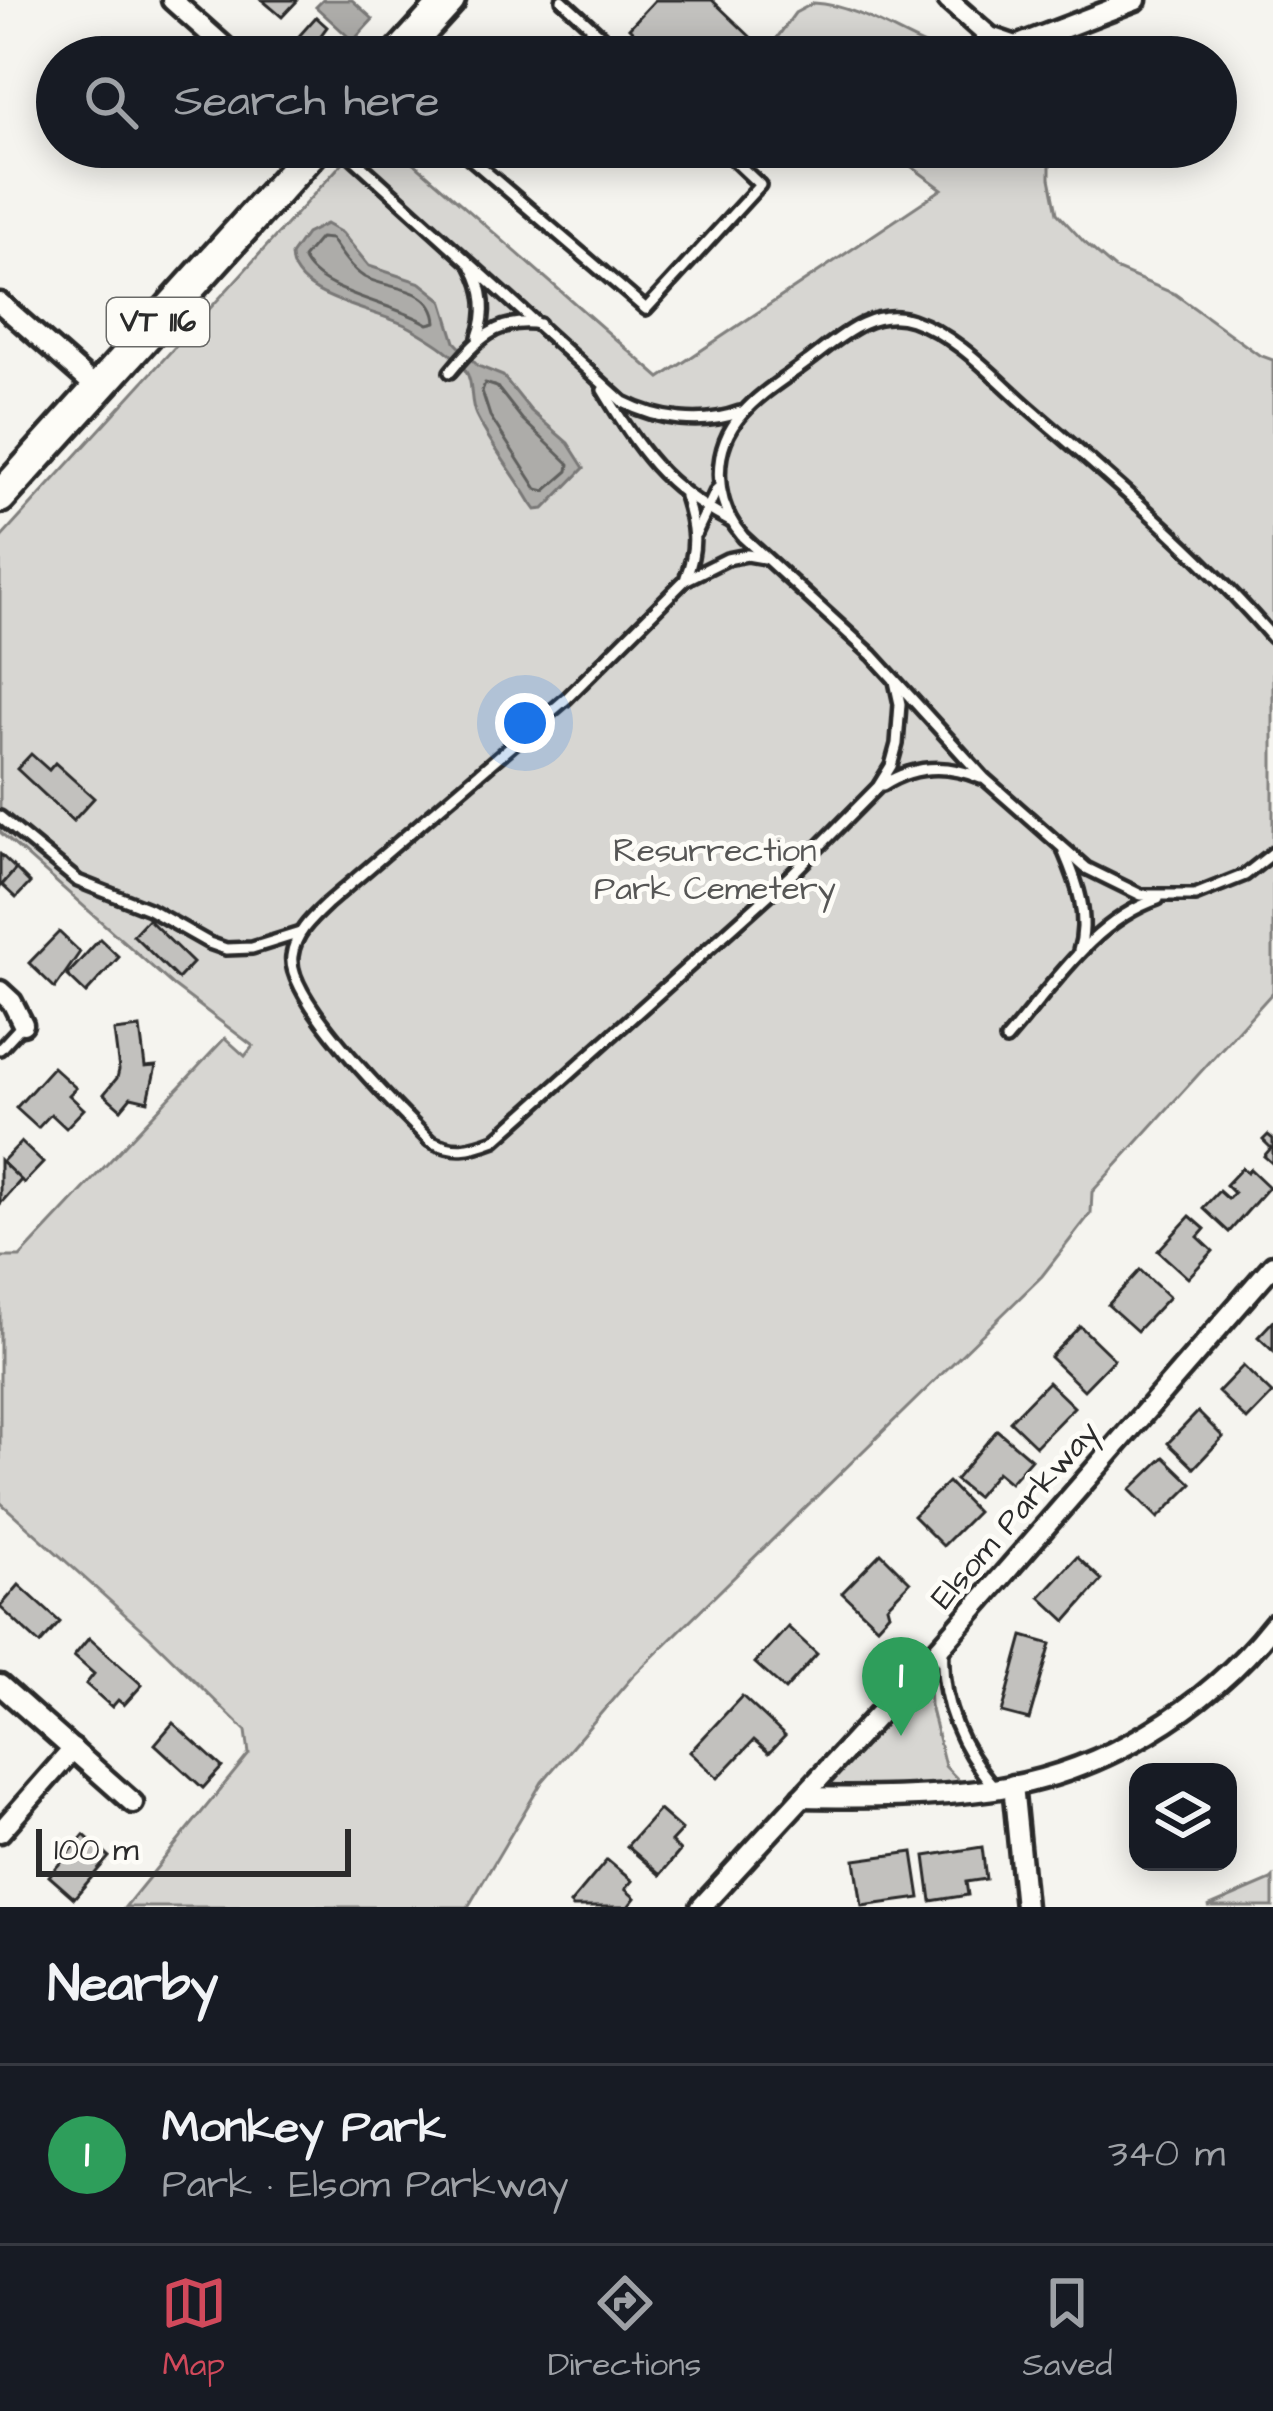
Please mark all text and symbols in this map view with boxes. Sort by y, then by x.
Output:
search box [36,36,1237,168]
icon: search [78,69,144,135]
text: Search here [174,71,440,133]
road number: VT 116 [107,298,209,346]
your location [495,693,555,753]
park label: Resurrection Park Cemetery [594,828,836,913]
street label: Elsom Parkway [920,1411,1111,1620]
pin: 1 [862,1637,940,1736]
map controls [1129,1763,1237,1871]
button: layers [1129,1763,1237,1871]
scale bar [36,1823,351,1876]
text: 100 m [54,1827,139,1873]
text: Nearby [48,1950,218,2021]
text: Monkey Park [162,2097,446,2159]
text: 1 [85,2128,90,2182]
text: 340 m [1108,2128,1225,2182]
text: Park · Elsom Parkway [162,2159,569,2213]
tab: Map [161,2270,227,2388]
tab: Directions [548,2270,701,2388]
tab: Saved [1022,2270,1112,2388]

